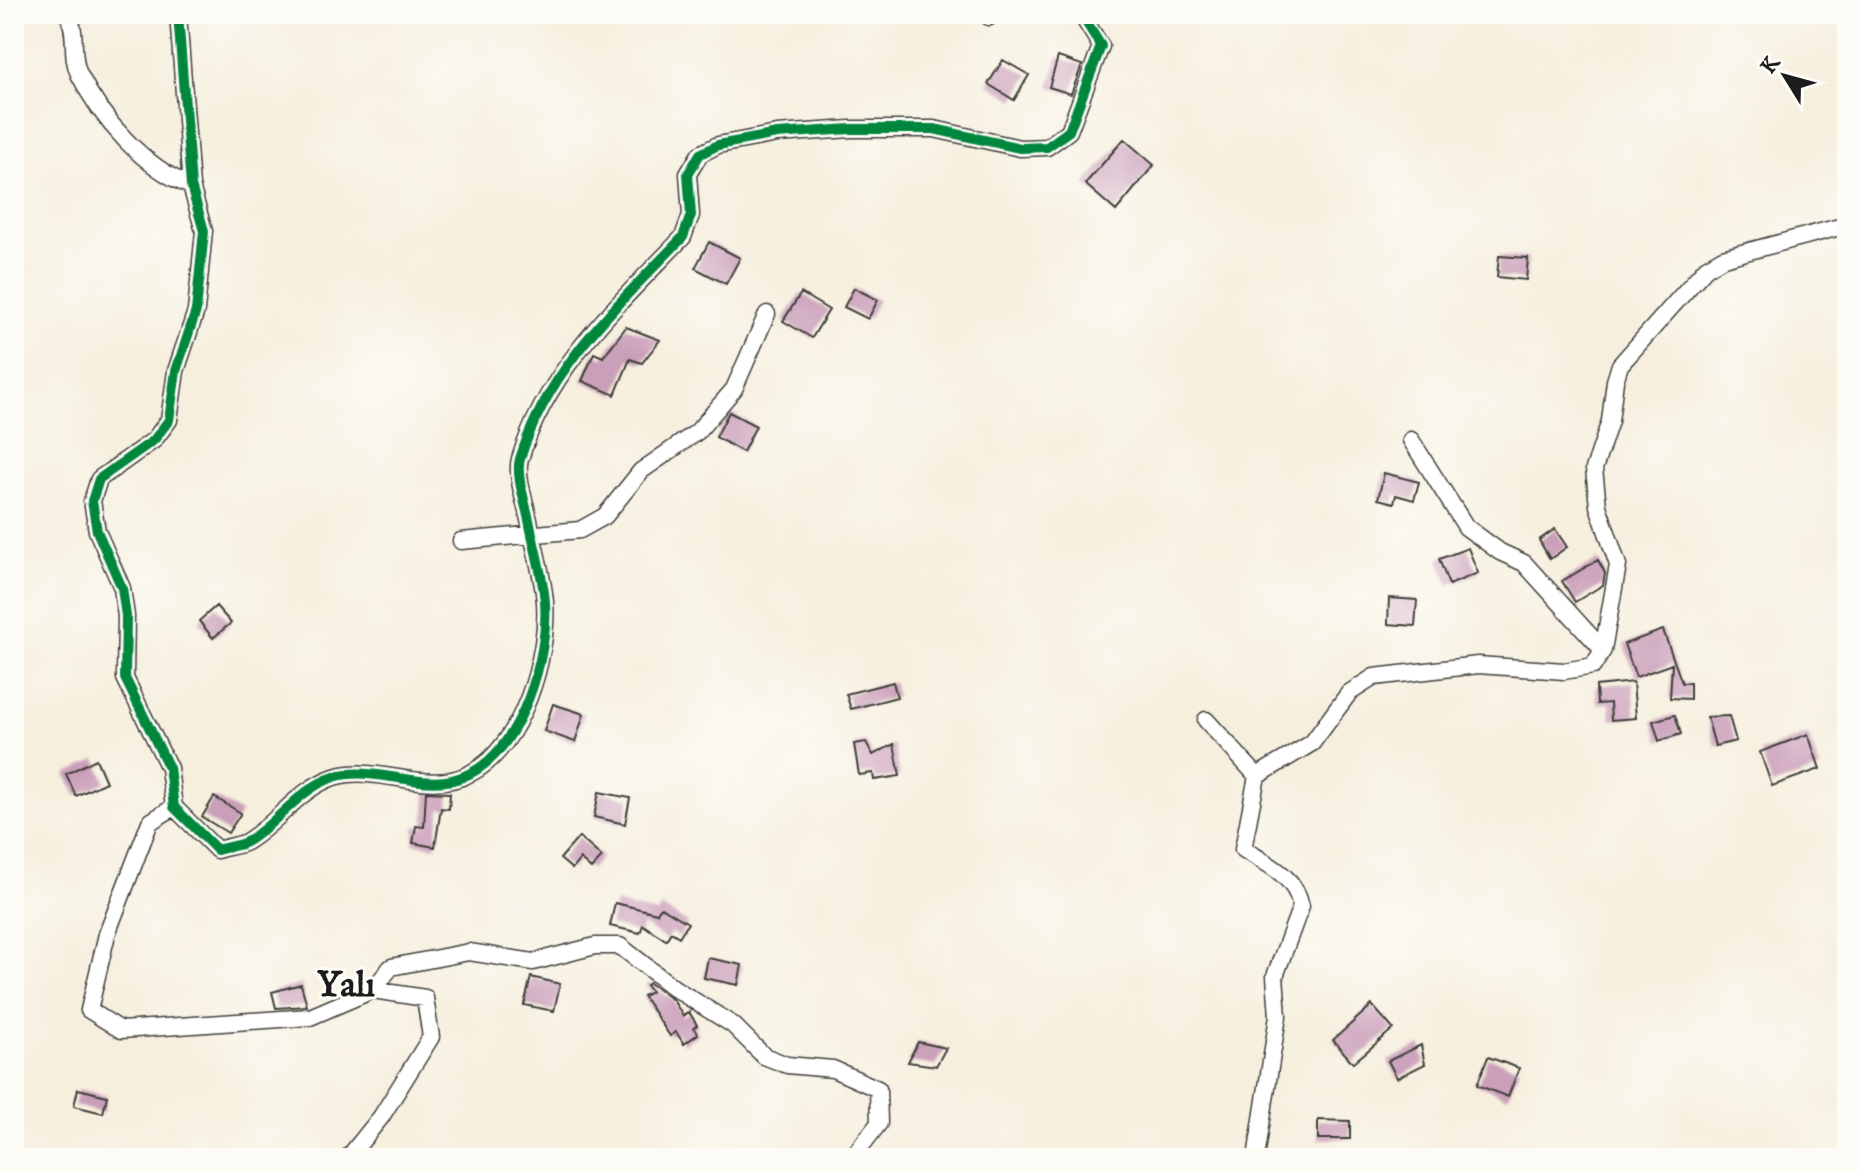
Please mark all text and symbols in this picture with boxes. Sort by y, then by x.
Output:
north arrow [1745,36,1825,116]
text: K [1755,50,1787,80]
district label: Yalı [317,963,376,1009]

